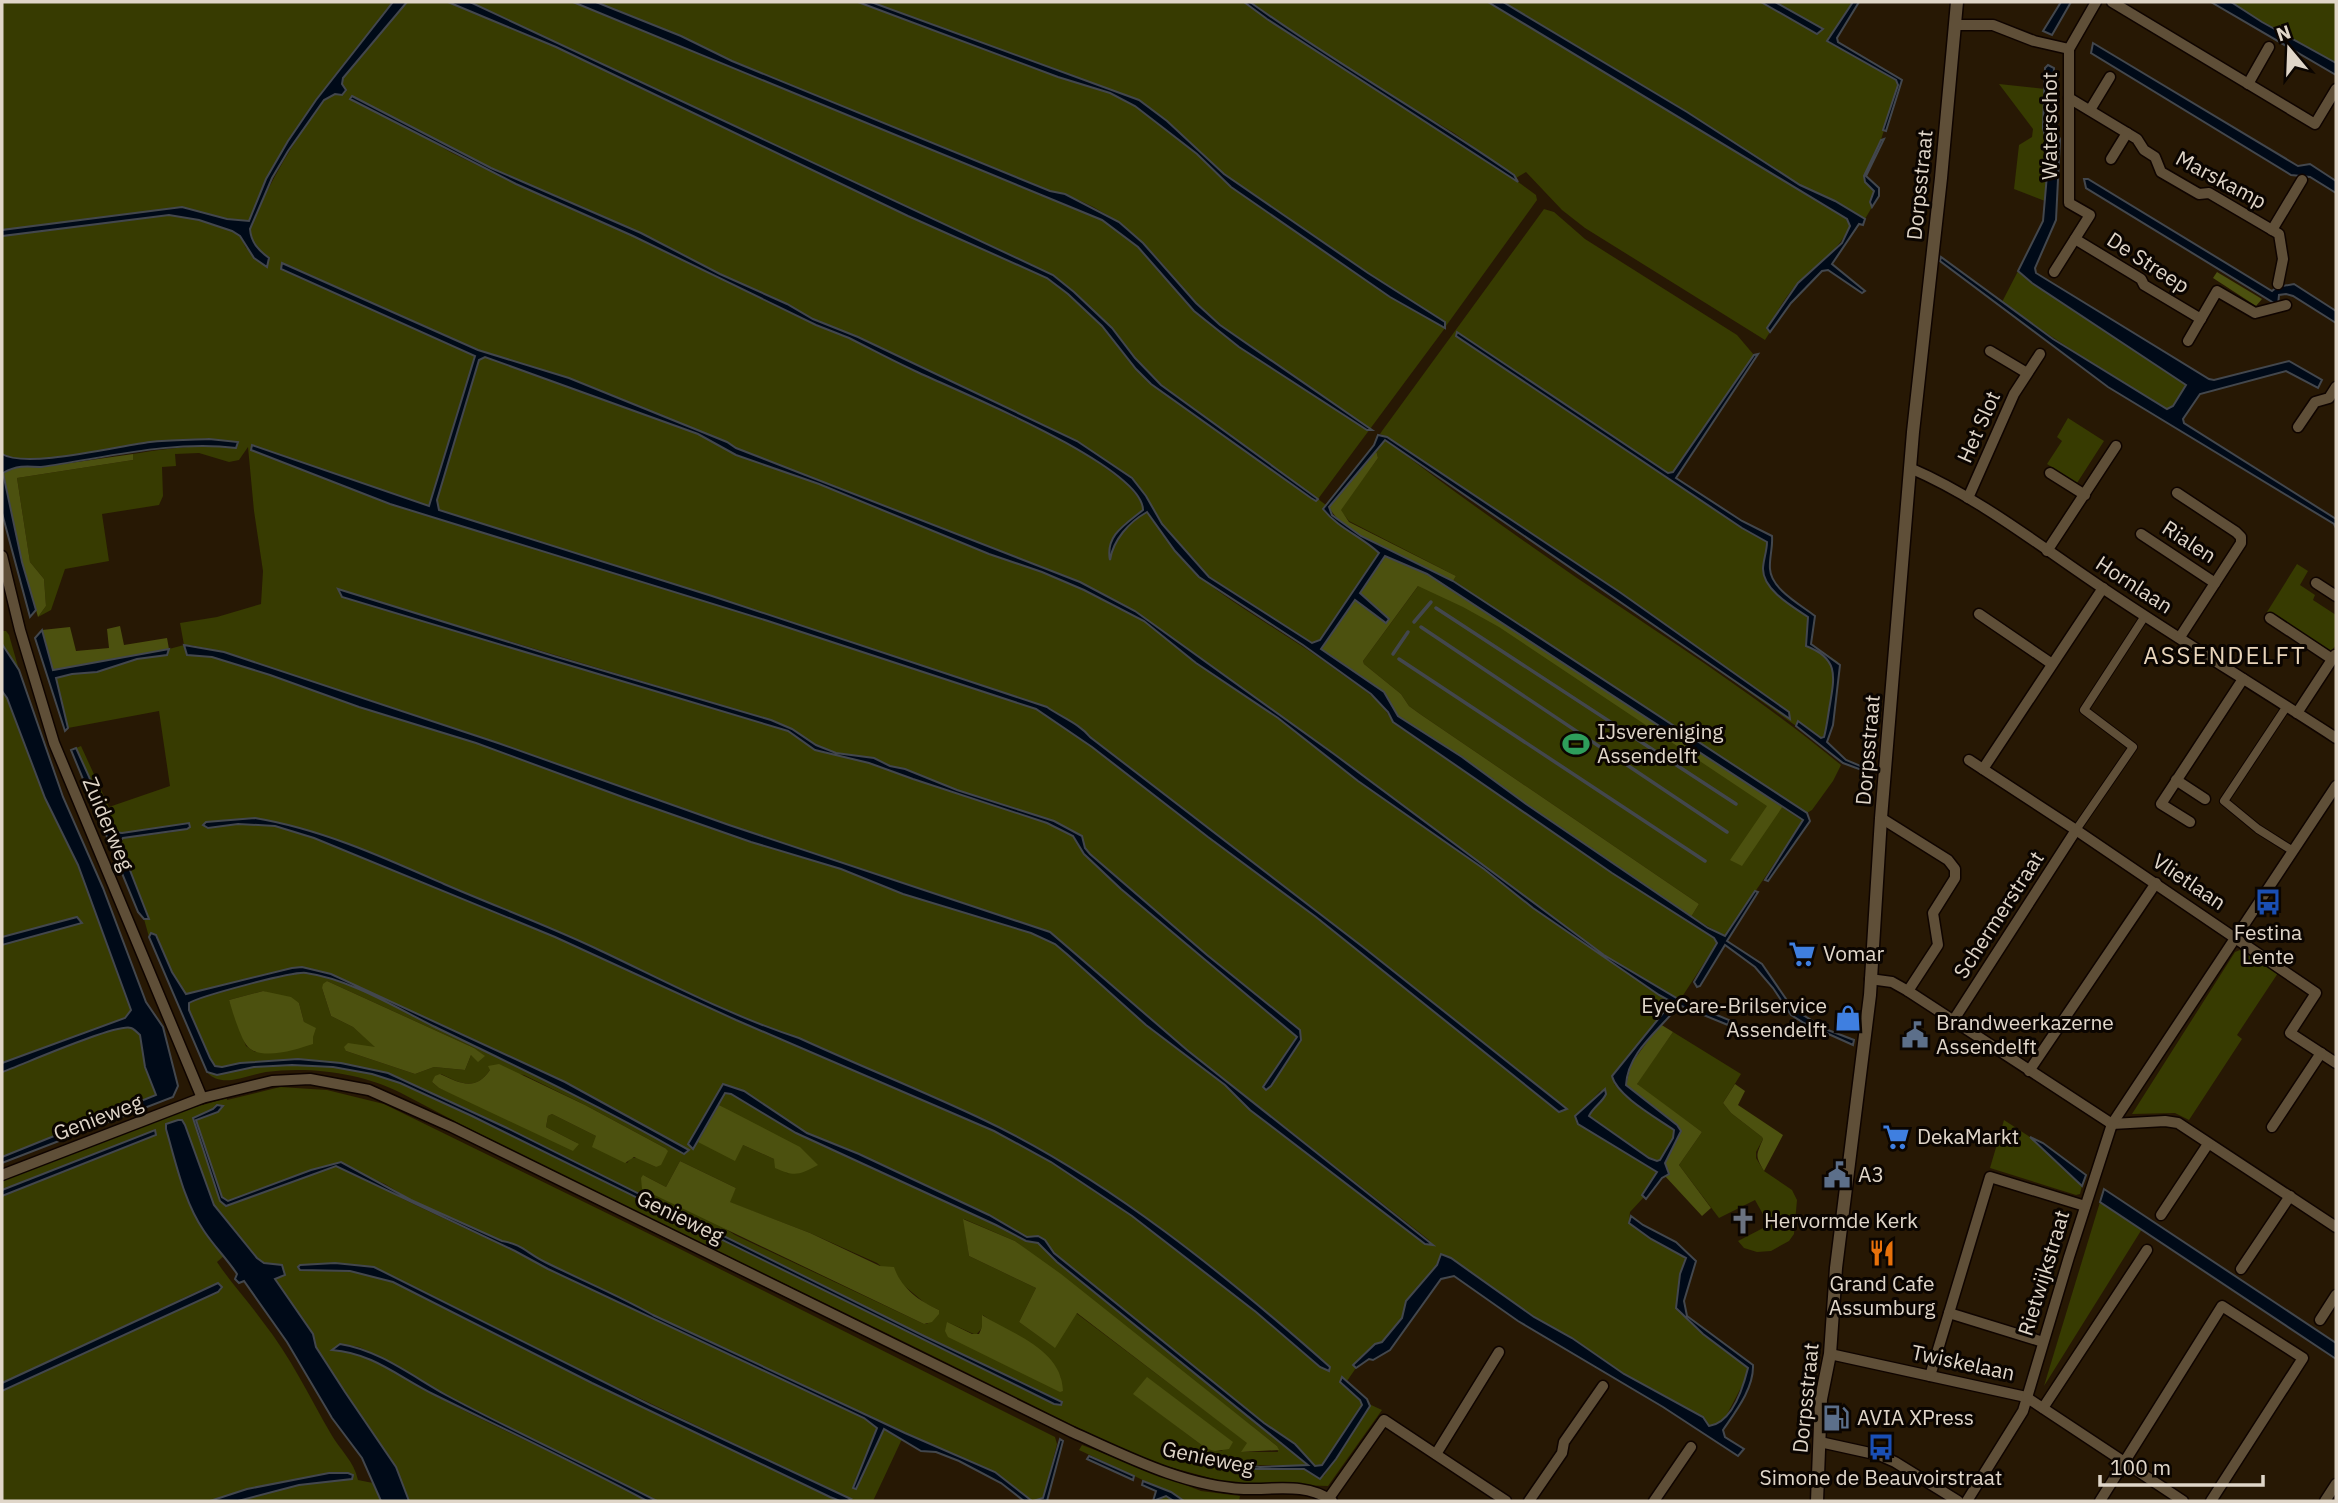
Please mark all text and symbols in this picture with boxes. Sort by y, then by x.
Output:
north arrow [2254,14,2324,84]
text: N [2273,19,2294,47]
street label: Waterschot [2035,72,2063,180]
street label: Dorpsstraat [1899,128,1939,241]
street label: Marskamp [2171,144,2272,215]
street label: De Streep [2102,225,2195,299]
street label: Het Slot [1950,386,2006,467]
street label: Rialen [2157,513,2222,569]
street label: Hornlaan [2091,549,2178,619]
district label: ASSENDELFT [2143,639,2307,671]
street label: Dorpsstraat [1848,694,1886,806]
place label: IJsvereniging Assendelft [1597,717,1723,769]
sports icon: IJsvereniging Assendelft [1561,729,1591,759]
street label: Zuiderweg [77,772,141,875]
street label: Schermerstraat [1947,845,2050,983]
street label: Vlietlaan [2147,846,2232,916]
bus stop icon: Festina Lente [2253,887,2283,917]
place label: Festina Lente [2234,918,2302,970]
supermarket icon: Vomar [1787,939,1817,969]
place label: Vomar [1823,939,1884,967]
place label: EyeCare-Brilservice Assendelft [1641,991,1827,1043]
shop icon: EyeCare-Brilservice Assendelft [1833,1003,1863,1033]
place label: Brandweerkazerne Assendelft [1936,1008,2114,1060]
public building icon: Brandweerkazerne Assendelft [1900,1020,1930,1050]
street label: Genieweg [49,1087,146,1147]
supermarket icon: DekaMarkt [1881,1122,1911,1152]
place label: DekaMarkt [1917,1122,2019,1150]
public building icon: A3 [1822,1160,1852,1190]
place label: A3 [1858,1160,1884,1188]
street label: Genieweg [632,1183,729,1249]
church icon: Hervormde Kerk [1728,1206,1758,1236]
place label: Hervormde Kerk [1764,1206,1918,1234]
street label: Rietwijkstraat [2011,1206,2075,1339]
restaurant icon: Grand Cafe Assumburg [1867,1238,1897,1268]
place label: Grand Cafe Assumburg [1829,1269,1935,1321]
street label: Twiskelaan [1909,1337,2018,1387]
street label: Dorpsstraat [1785,1341,1825,1454]
fuel station icon: AVIA XPress [1821,1403,1851,1433]
place label: AVIA XPress [1857,1403,1974,1431]
bus stop icon: Simone de Beauvoirstraat [1866,1432,1896,1462]
street label: Genieweg [1160,1434,1257,1480]
scale bar [2100,1444,2263,1488]
text: 100 m [2110,1453,2171,1481]
place label: Simone de Beauvoirstraat [1760,1463,2002,1491]

